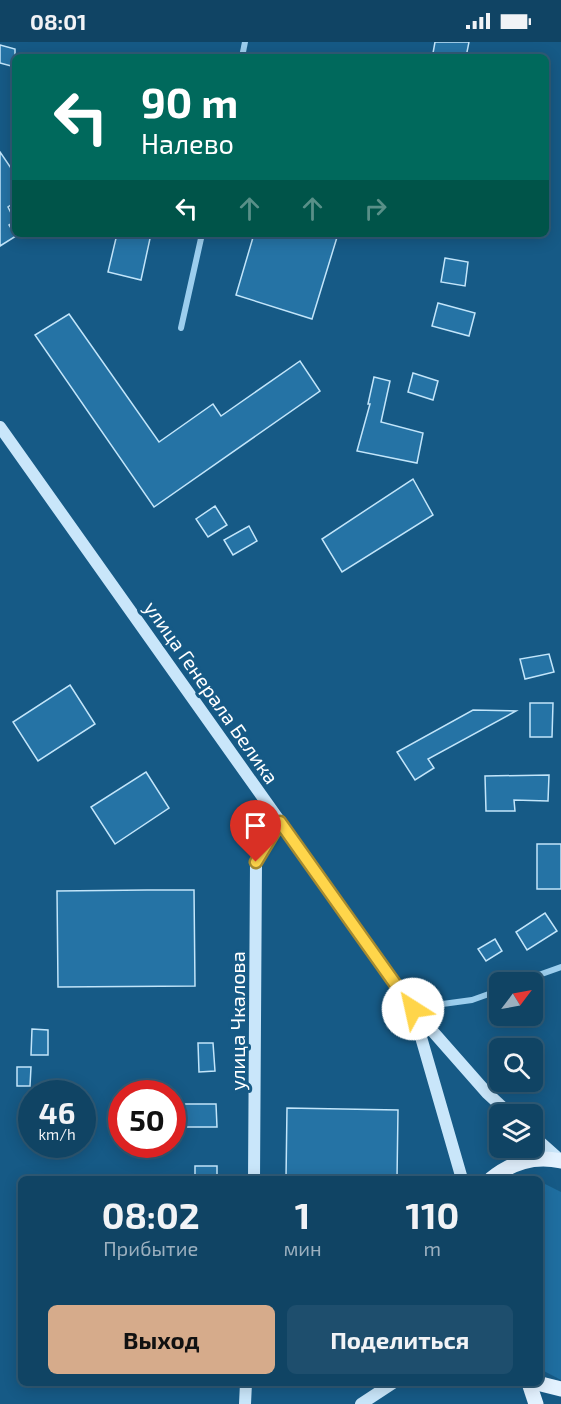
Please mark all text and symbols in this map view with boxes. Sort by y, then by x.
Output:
text: 08:01 [30,8,87,34]
text: 90 m [141,76,238,126]
icon: left [42,78,120,156]
text: Налево [141,127,234,159]
icon: left [170,192,203,225]
icon: ahead [233,192,266,225]
icon: ahead [296,192,329,225]
icon: right [359,192,392,225]
street label: улица Генерала Белика [139,596,284,789]
pin [230,800,281,862]
icon: arrive [239,809,272,842]
street label: улица Чкалова [225,951,250,1091]
north arrow [489,972,543,1026]
map controls [489,972,543,1158]
position arrow [381,977,445,1041]
button: search [489,1038,543,1092]
speed limit sign: 50 [108,1080,186,1158]
text: 46 [39,1094,75,1130]
button: layers [489,1104,543,1158]
text: km/h [38,1125,76,1143]
text: 08:02 [102,1193,200,1236]
text: 1 [295,1193,310,1236]
text: 110 [405,1193,459,1236]
text: Прибытие [103,1236,198,1260]
text: мин [283,1236,322,1260]
text: m [424,1236,441,1260]
button: Выход [48,1305,275,1374]
button: Поделиться [287,1305,513,1374]

